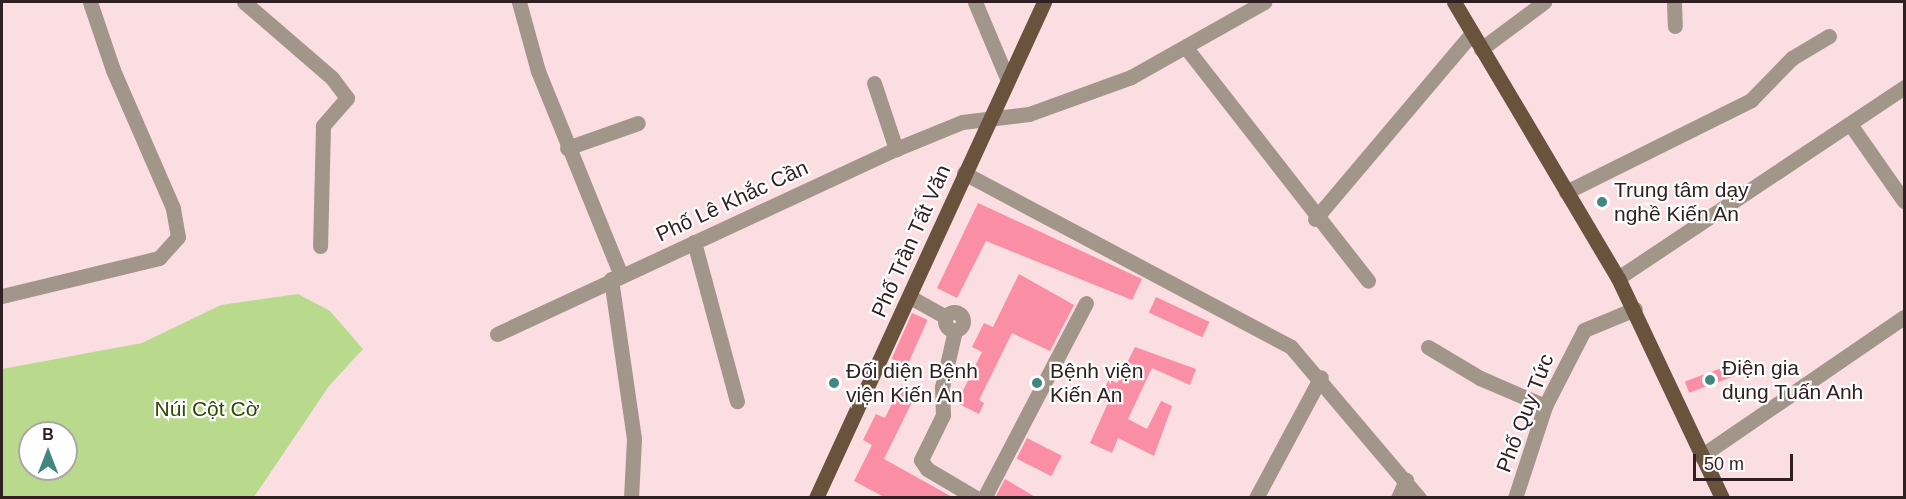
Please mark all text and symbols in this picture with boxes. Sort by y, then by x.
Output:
street label: Phố Lê Khắc Cần [652,155,812,247]
street label: Phố Trần Tất Văn [866,161,956,321]
place label: Trung tâm dạy nghề Kiến An [1614,177,1749,227]
marker: Trung tâm dạy nghề Kiến An [1595,195,1609,209]
street label: Phố Quy Tức [1491,350,1559,476]
place label: Điện gia dụng Tuấn Anh [1722,355,1865,405]
place label: Đối diện Bệnh viện Kiến An [846,358,978,408]
place label: Bệnh viện Kiến An [1050,358,1143,408]
marker: Điện gia dụng Tuấn Anh [1703,373,1717,387]
marker: Bệnh viện Kiến An [1028,374,1046,392]
marker: Đối diện Bệnh viện Kiến An [827,376,841,390]
park label: Núi Cột Cờ [155,396,259,422]
north arrow [18,421,78,481]
text: B [42,426,54,443]
scale bar [1696,442,1796,480]
text: 50 m [1704,454,1744,474]

